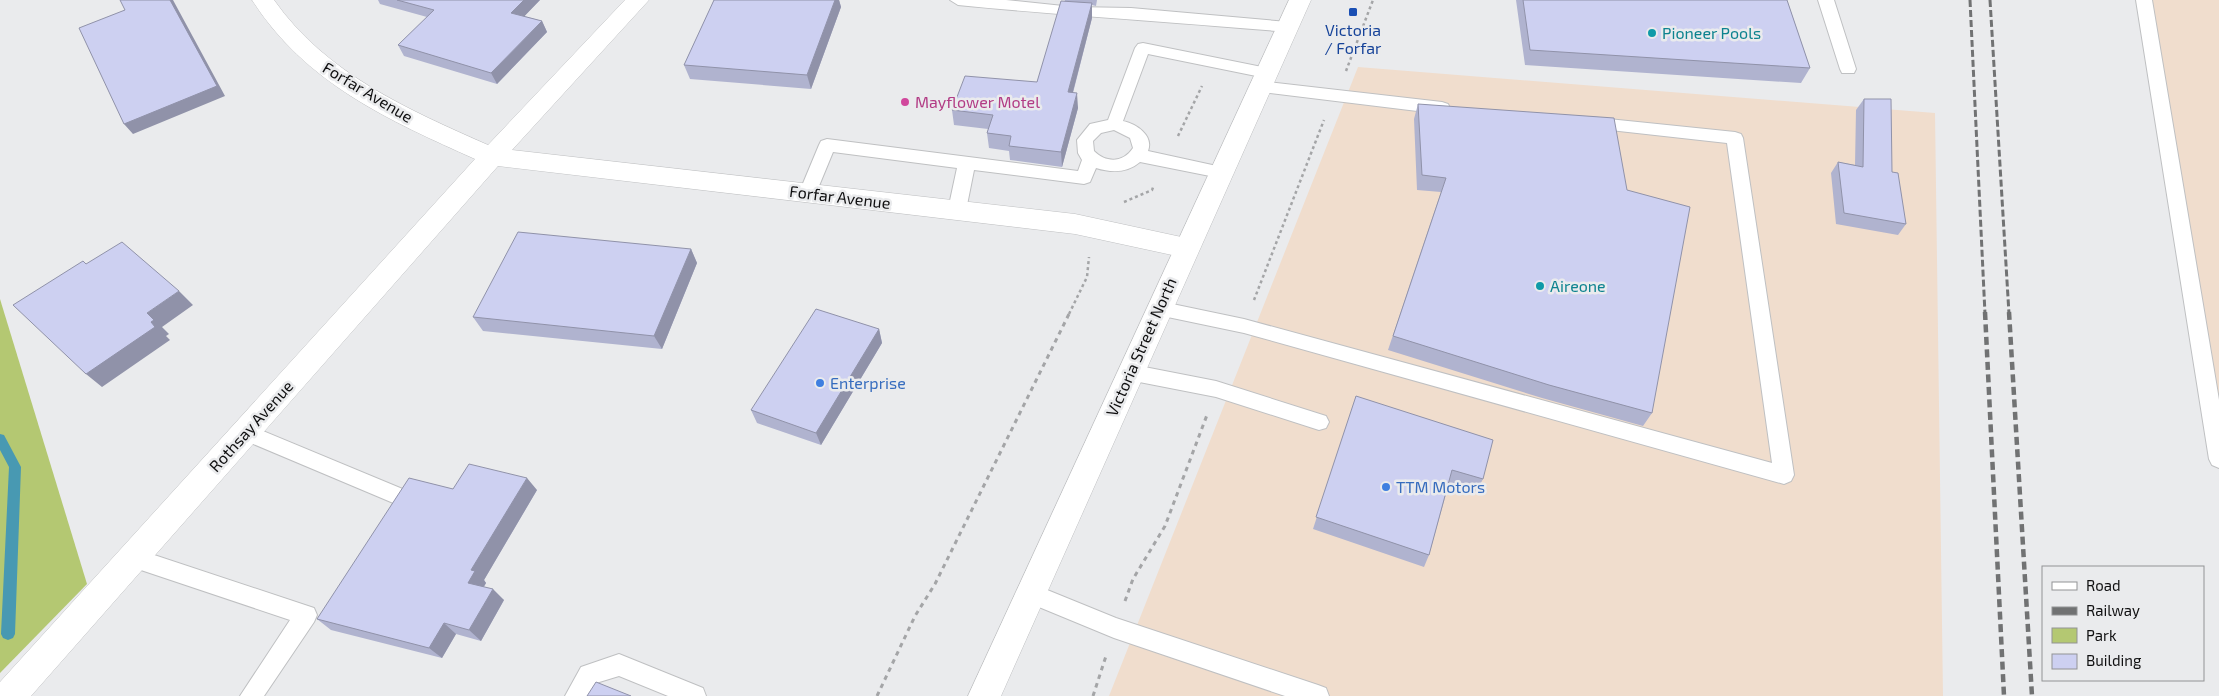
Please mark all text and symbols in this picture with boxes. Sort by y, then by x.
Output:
marker: Victoria / Forfar [1347,6,1359,18]
place label: Victoria / Forfar [1325,20,1382,57]
place label: Pioneer Pools [1662,23,1761,42]
marker: Pioneer Pools [1646,27,1658,39]
street label: Forfar Avenue [320,57,417,126]
place label: Mayflower Motel [915,92,1040,111]
marker: Mayflower Motel [899,96,911,108]
street label: Forfar Avenue [788,181,892,212]
street label: Victoria Street North [1101,275,1180,419]
place label: Aireone [1550,276,1606,295]
marker: Aireone [1534,280,1546,292]
place label: Enterprise [830,373,906,392]
street label: Rothsay Avenue [205,376,297,475]
marker: Enterprise [814,377,826,389]
place label: TTM Motors [1396,477,1485,496]
marker: TTM Motors [1380,481,1392,493]
legend [2042,566,2204,681]
text: Road [2086,576,2121,594]
text: Railway [2086,601,2140,619]
text: Park [2086,626,2117,644]
text: Building [2086,651,2142,669]

